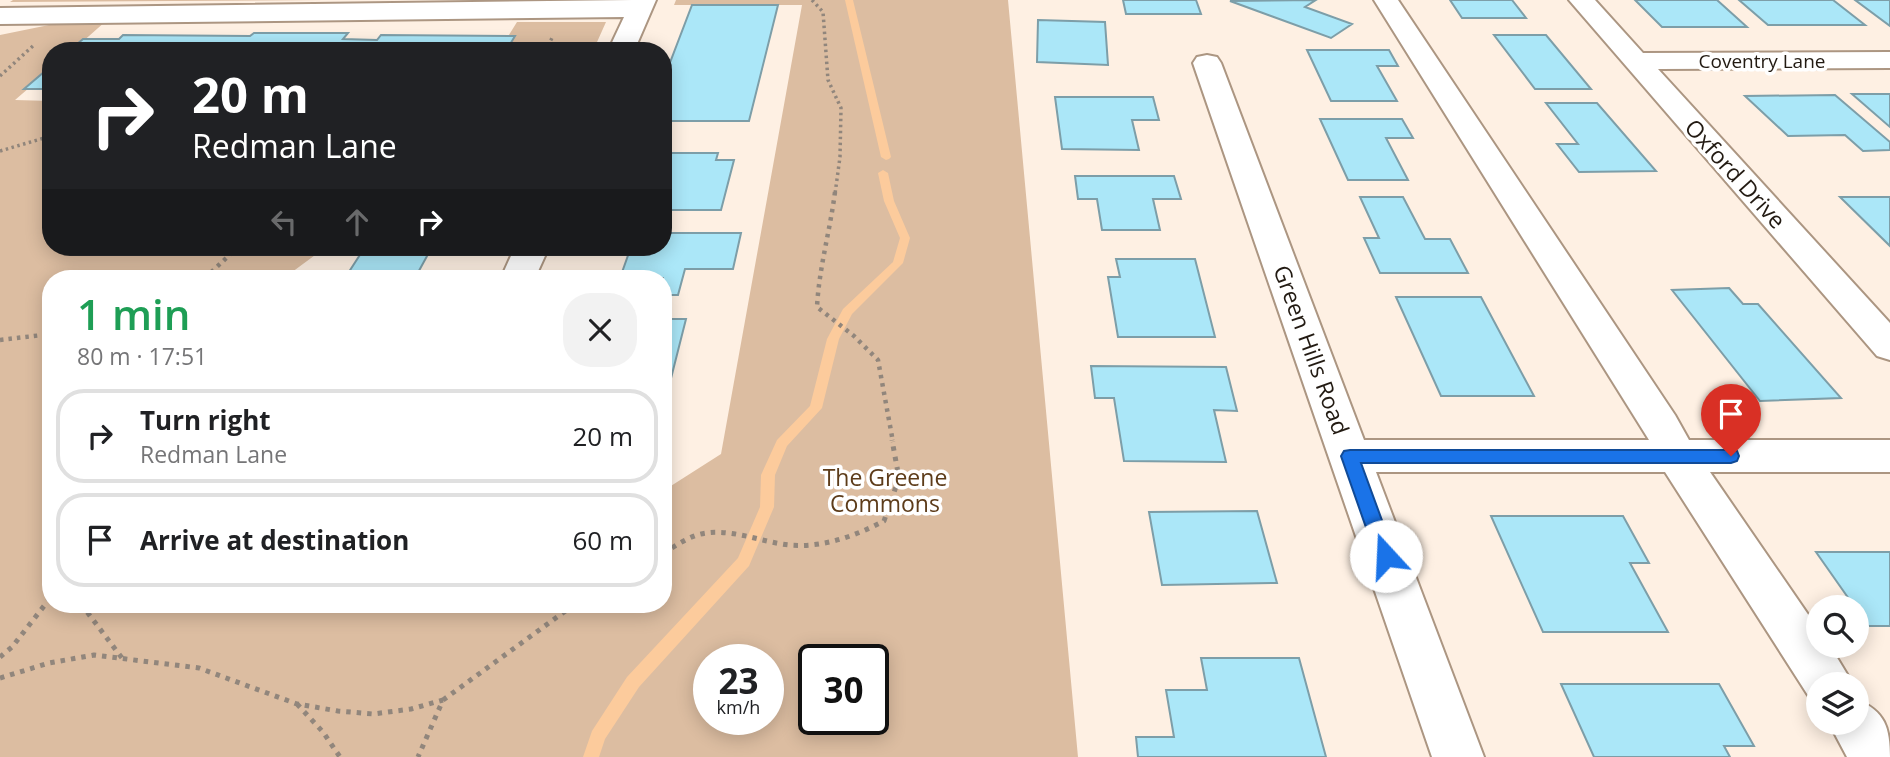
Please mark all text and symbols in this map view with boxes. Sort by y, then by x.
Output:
street label: Coventry Lane [1699,48,1826,74]
text: 20 m [192,61,309,127]
icon: right [77,70,168,161]
street label: Oxford Drive [1678,112,1794,235]
text: Redman Lane [192,124,397,167]
icon: left [265,203,303,241]
icon: ahead [338,203,376,241]
icon: right [411,203,449,241]
street label: Green Hills Road [1266,260,1357,439]
text: 1 min [77,285,190,342]
button: close [563,293,637,367]
text: 80 m · 17:51 [77,340,207,372]
pin [1701,384,1761,456]
icon: arrive [1712,395,1750,433]
text: Turn right [140,402,271,438]
icon: right [81,417,119,455]
text: 20 m [572,418,633,454]
text: Redman Lane [140,438,287,470]
park label: The Greene Commons [823,461,947,519]
position arrow [1349,519,1423,593]
icon: arrive [81,521,119,559]
text: Arrive at destination [140,522,409,558]
text: 60 m [572,522,633,558]
map controls [1806,595,1869,735]
button: search [1806,595,1869,658]
speed limit sign: 30 [798,644,889,735]
text: 23 [718,657,759,704]
button: layers [1806,672,1869,735]
text: km/h [717,695,760,719]

